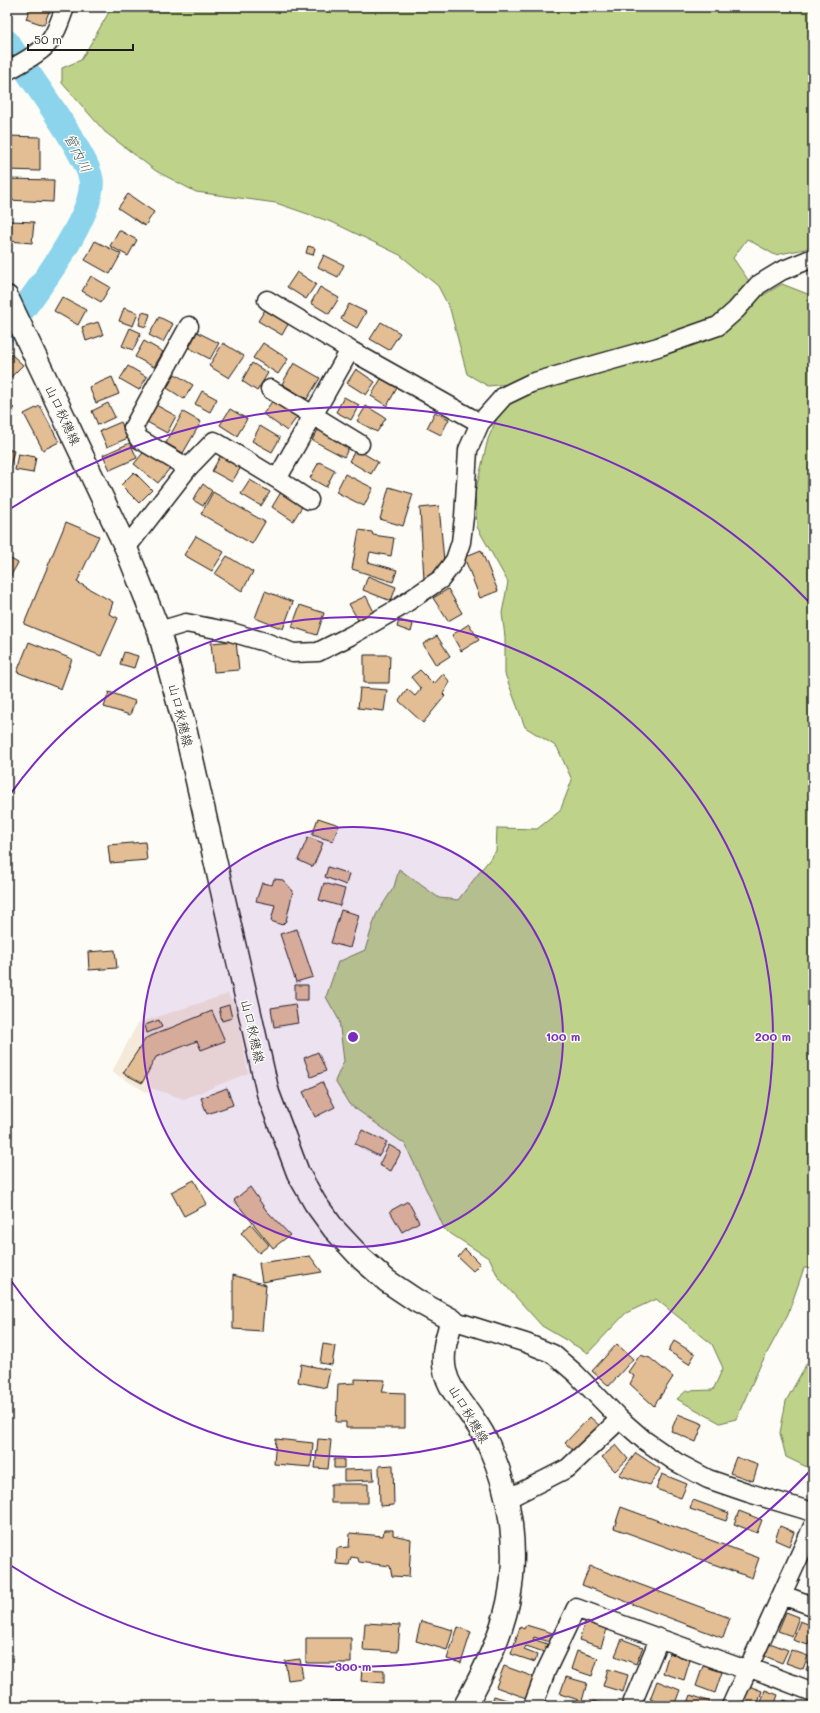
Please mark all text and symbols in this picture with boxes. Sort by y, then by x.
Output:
scale bar [28,26,133,52]
text: 50 m [34,31,62,47]
water label: 管内川 [60,130,96,176]
street label: 山口秋穂線 [42,382,85,449]
street label: 山口秋穂線 [165,681,198,749]
street label: 山口秋穂線 [238,997,269,1065]
text: 100 m [546,1028,580,1044]
text: 200 m [755,1028,791,1044]
centre of rings [346,1030,360,1044]
street label: 山口秋穂線 [445,1382,494,1447]
text: 300 m [335,1658,371,1674]

